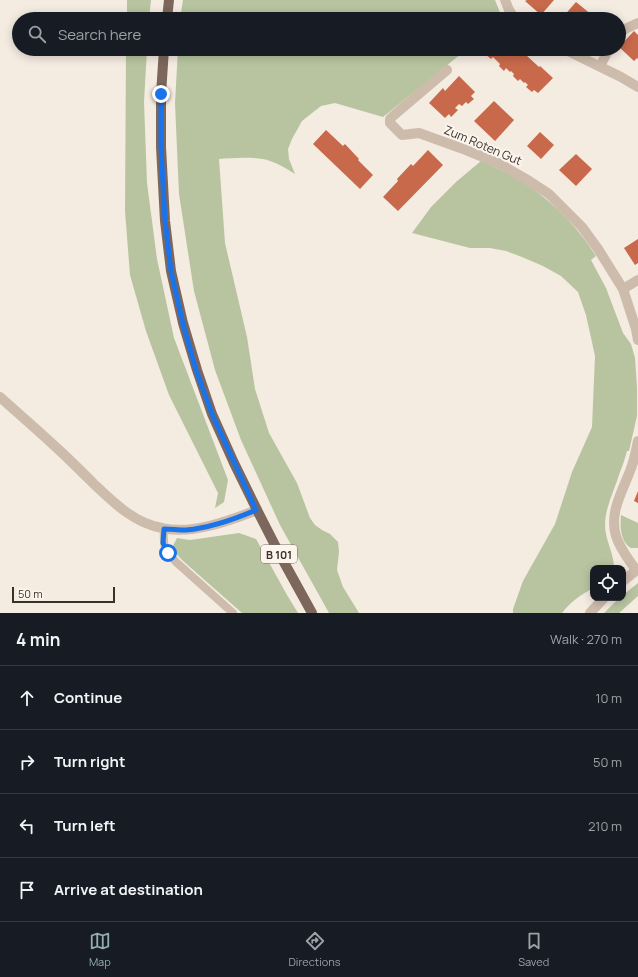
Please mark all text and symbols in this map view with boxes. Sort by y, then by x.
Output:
search box [12,12,626,56]
icon: search [26,23,48,45]
text: Search here [58,24,141,45]
route end [152,85,170,103]
street label: Zum Roten Gut [441,121,525,169]
route start [159,544,177,562]
road number: B 101 [261,545,297,563]
map controls [590,565,626,601]
button: locate [590,565,626,601]
scale bar [12,585,115,604]
text: 50 m [18,586,43,601]
text: 4 min [16,628,60,651]
text: Walk · 270 m [550,630,622,648]
icon: ahead [16,687,38,709]
text: Continue [54,687,122,708]
text: 10 m [595,689,622,707]
icon: right [16,751,38,773]
text: Turn right [54,751,125,772]
text: 50 m [593,753,622,771]
icon: left [16,815,38,837]
text: Turn left [54,815,116,836]
text: 210 m [588,817,622,835]
icon: arrive [16,879,38,901]
text: Arrive at destination [54,879,203,900]
tab: Map [89,930,111,969]
tab: Directions [288,930,341,969]
tab: Saved [518,930,549,969]

